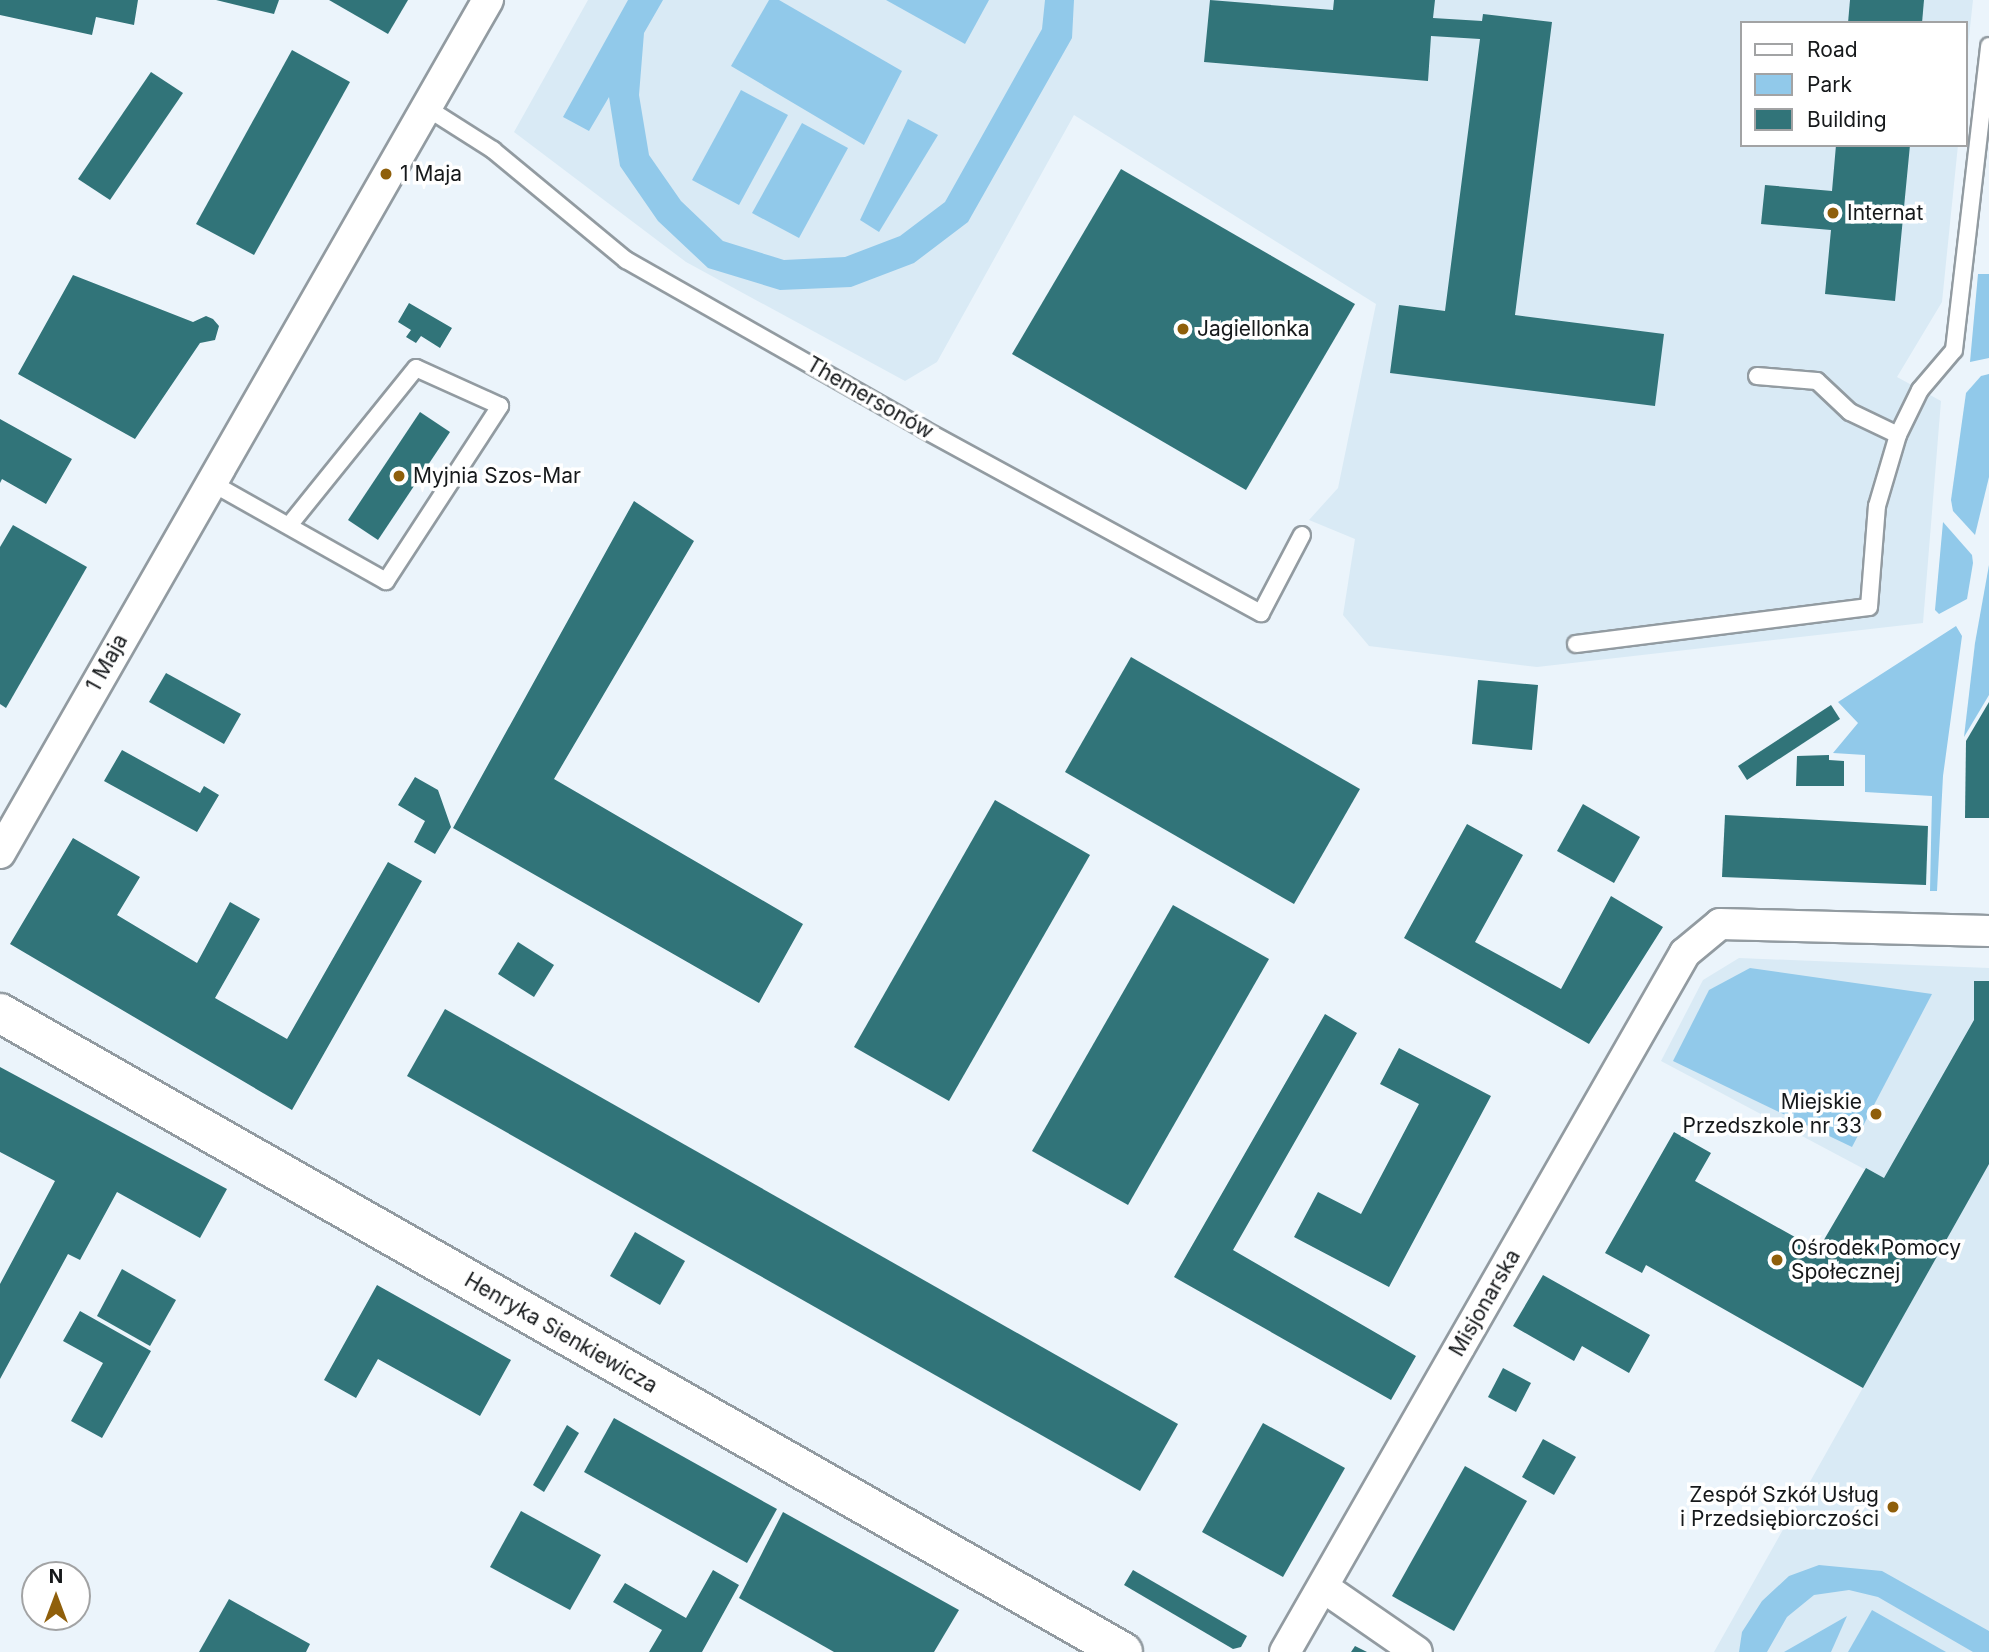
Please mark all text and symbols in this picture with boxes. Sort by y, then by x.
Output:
legend [1741,21,1968,147]
text: Road [1807,37,1858,62]
text: Park [1807,72,1852,97]
text: Building [1807,107,1887,132]
place label: 1 Maja [400,161,462,187]
marker: 1 Maja [378,166,394,182]
place label: Internat [1847,200,1923,226]
marker: Internat [1825,205,1841,221]
place label: Jagiellonka [1197,316,1309,342]
marker: Jagiellonka [1175,321,1191,337]
street label: Themersonów [802,352,938,444]
place label: Myjnia Szos-Mar [413,463,581,489]
marker: Myjnia Szos-Mar [391,468,407,484]
street label: 1 Maja [81,630,133,696]
place label: Miejskie Przedszkole nr 33 [1683,1089,1862,1139]
marker: Miejskie Przedszkole nr 33 [1868,1106,1884,1122]
place label: Ośrodek Pomocy Społecznej [1791,1235,1961,1285]
street label: Misjonarska [1444,1245,1526,1361]
marker: Ośrodek Pomocy Społecznej [1769,1252,1785,1268]
street label: Henryka Sienkiewicza [460,1267,662,1399]
place label: Zespół Szkół Usług i Przedsiębiorczości [1680,1482,1879,1532]
marker: Zespół Szkół Usług i Przedsiębiorczości [1885,1499,1901,1515]
north arrow [21,1561,91,1631]
text: N [49,1565,63,1588]

